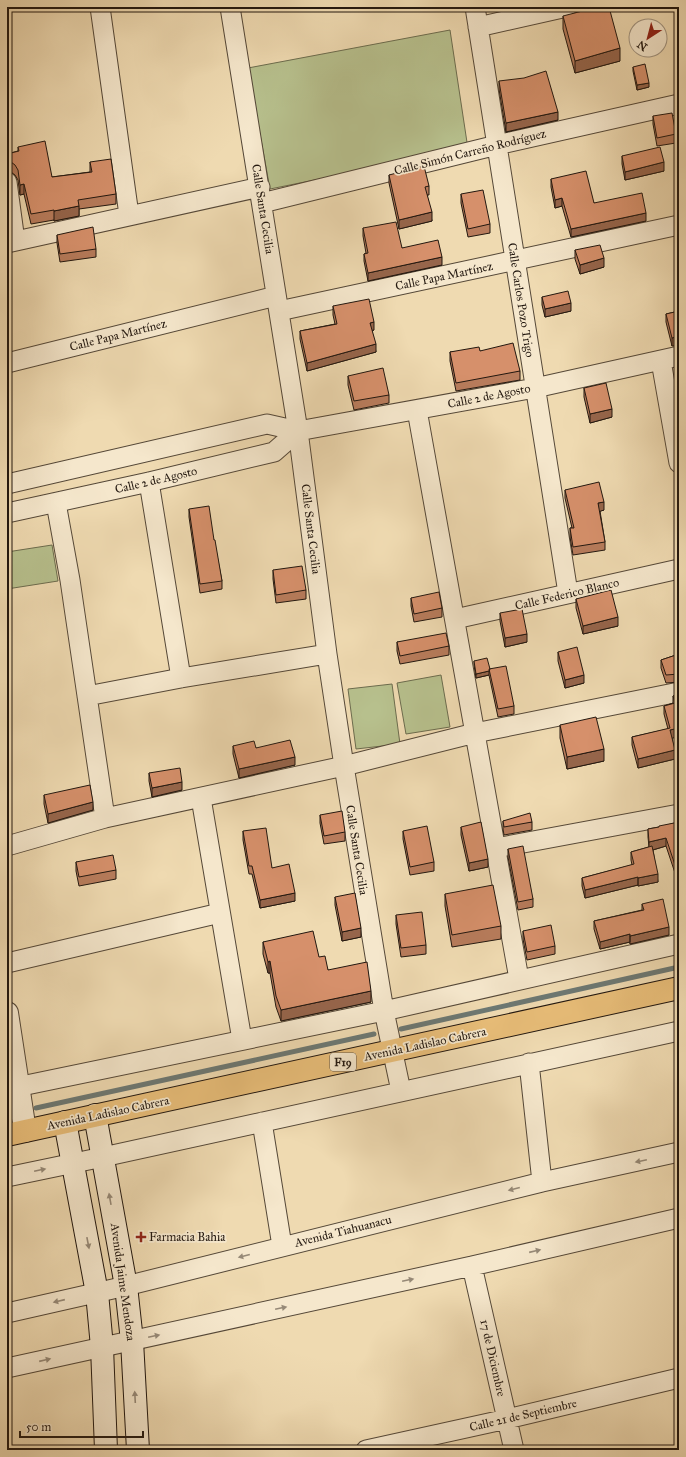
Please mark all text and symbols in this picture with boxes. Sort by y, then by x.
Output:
north arrow [628,18,668,58]
text: N [634,37,650,54]
street label: Calle Simón Carreño Rodríguez [393,126,548,179]
street label: Calle Santa Cecilia [249,163,277,256]
street label: Calle Carlos Pozo Trigo [504,242,537,358]
street label: Calle Papa Martínez [394,259,494,293]
street label: Calle Papa Martínez [68,316,168,354]
street label: Calle 2 de Agosto [446,381,532,412]
street label: Calle 2 de Agosto [114,464,199,497]
street label: Calle Santa Cecilia [299,483,324,576]
street label: Calle Federico Blanco [514,575,620,613]
street label: Calle Santa Cecilia [343,804,371,897]
street label: Avenida Ladislao Cabrera [362,1024,488,1064]
road number: F19 [330,1053,356,1071]
street label: Avenida Ladislao Cabrera [45,1093,171,1133]
one-way arrow [635,1158,647,1164]
one-way arrow [34,1166,46,1172]
one-way arrow [508,1186,520,1192]
one-way arrow [107,1193,113,1205]
street label: Avenida Tiahuanacu [292,1212,393,1250]
street label: Avenida Jaime Mendoza [107,1221,138,1343]
place label: Farmacia Bahia [149,1230,226,1244]
marker: Farmacia Bahia [136,1232,146,1242]
one-way arrow [85,1237,91,1249]
one-way arrow [529,1248,541,1254]
one-way arrow [238,1253,250,1259]
one-way arrow [402,1276,414,1282]
one-way arrow [53,1299,65,1305]
one-way arrow [275,1304,287,1310]
street label: 17 de Diciembre [477,1318,509,1398]
one-way arrow [148,1332,160,1338]
one-way arrow [39,1356,51,1362]
one-way arrow [132,1391,139,1403]
street label: Calle 21 de Septiembre [468,1396,578,1434]
scale bar [20,1413,143,1439]
text: 50 m [26,1420,51,1434]

